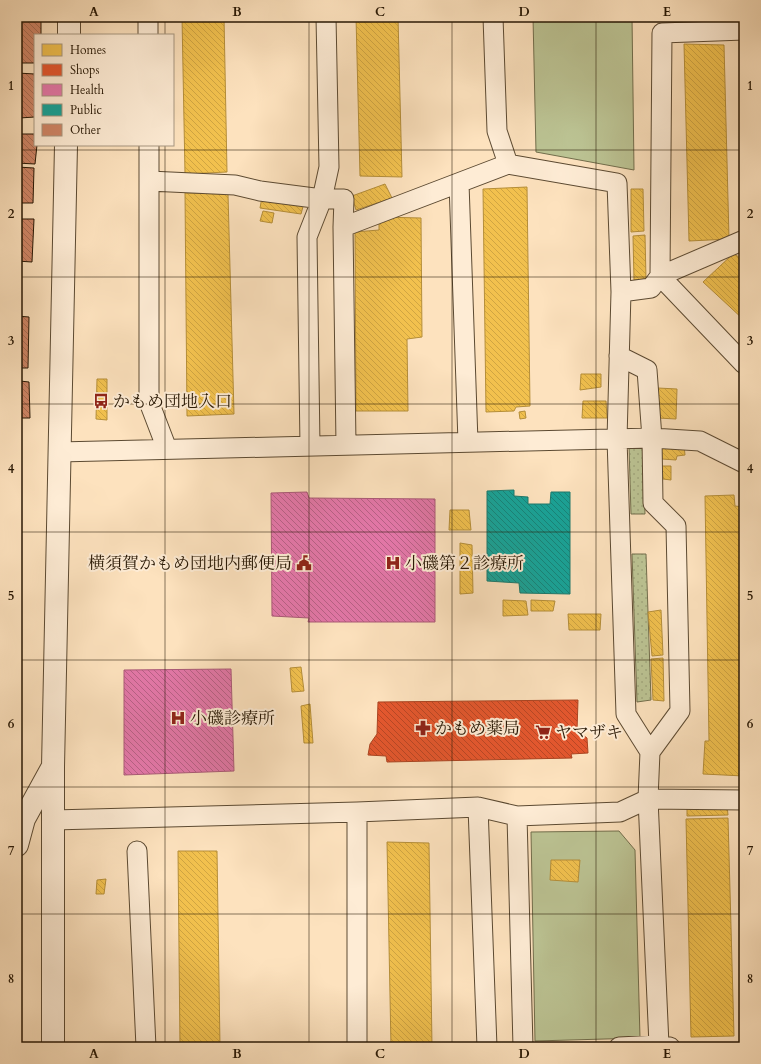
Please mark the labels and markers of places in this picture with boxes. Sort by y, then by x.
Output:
place label: かもめ団地入口 [113,390,232,413]
bus stop icon: かもめ団地入口 [92,392,110,410]
place label: 横須賀かもめ団地内郵便局 [88,552,292,575]
place label: 小磯第２診療所 [405,552,524,575]
public building icon: 横須賀かもめ団地内郵便局 [295,554,313,572]
hospital icon: 小磯第２診療所 [384,554,402,572]
place label: 小磯診療所 [190,707,275,730]
hospital icon: 小磯診療所 [169,709,187,727]
place label: かもめ薬局 [435,717,520,740]
pharmacy icon: かもめ薬局 [414,719,432,737]
place label: ヤマザキ [555,721,623,744]
supermarket icon: ヤマザキ [534,723,552,741]

